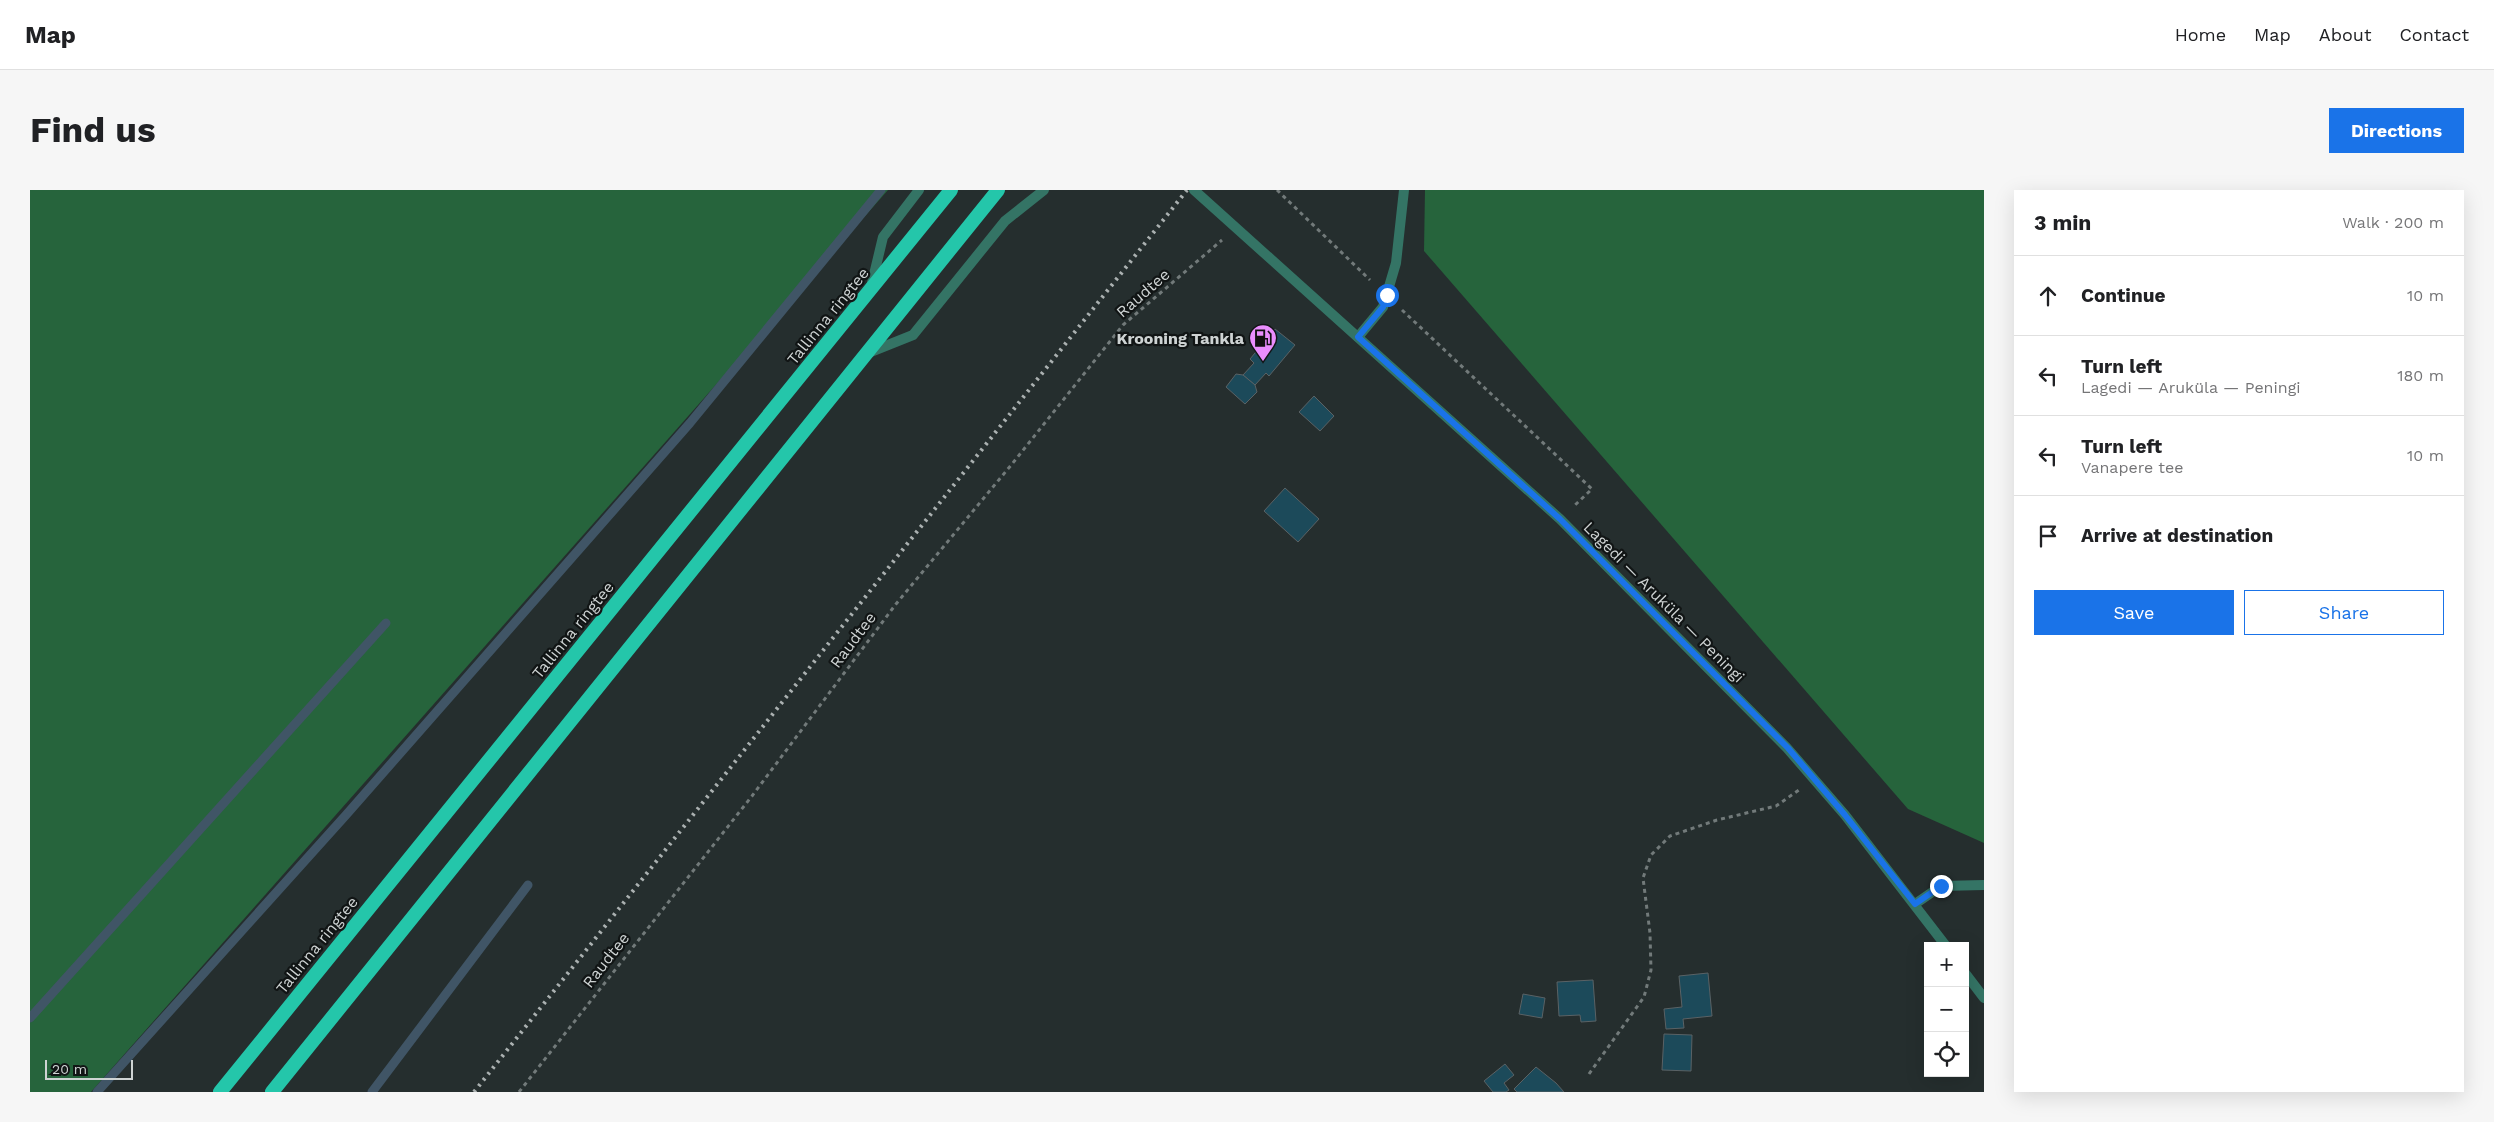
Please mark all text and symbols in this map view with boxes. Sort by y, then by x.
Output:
text: Map [25,21,76,49]
text: Home [2175,24,2226,45]
text: Map [2254,24,2291,45]
text: About [2319,24,2371,45]
text: Contact [2399,24,2469,45]
button: Directions [2329,108,2464,153]
text: Find us [30,109,156,151]
text: 3 min [2034,210,2091,235]
text: Walk · 200 m [2342,213,2444,232]
street label: Tallinna ringtee [783,264,873,368]
street label: Raudtee [1112,265,1174,321]
icon: ahead [2034,282,2062,310]
route start [1376,284,1399,307]
text: Continue [2081,284,2165,307]
text: 10 m [2407,286,2444,305]
fuel station icon: Krooning Tankla [1248,323,1278,362]
place label: Krooning Tankla [1116,329,1245,348]
text: Turn left [2081,355,2162,378]
icon: left [2034,362,2062,390]
text: 180 m [2397,366,2444,385]
text: Lagedi — Aruküla — Peningi [2081,378,2300,397]
text: Turn left [2081,435,2162,458]
icon: left [2034,442,2062,470]
text: 10 m [2407,446,2444,465]
text: Vanapere tee [2081,458,2184,477]
street label: Lagedi — Aruküla — Peningi [1580,518,1748,686]
icon: arrive [2034,522,2062,550]
text: Arrive at destination [2081,524,2273,547]
street label: Tallinna ringtee [528,578,618,682]
button: Save [2034,590,2234,635]
button: Share [2244,590,2444,635]
street label: Raudtee [826,608,880,672]
route end [1930,875,1953,898]
street label: Tallinna ringtee [272,893,362,997]
street label: Raudtee [579,929,633,991]
map controls [1924,942,1969,1077]
button: + [1924,942,1969,987]
button: − [1924,987,1969,1032]
button: locate [1924,1032,1969,1077]
scale bar [45,1057,132,1080]
text: 20 m [52,1061,87,1077]

